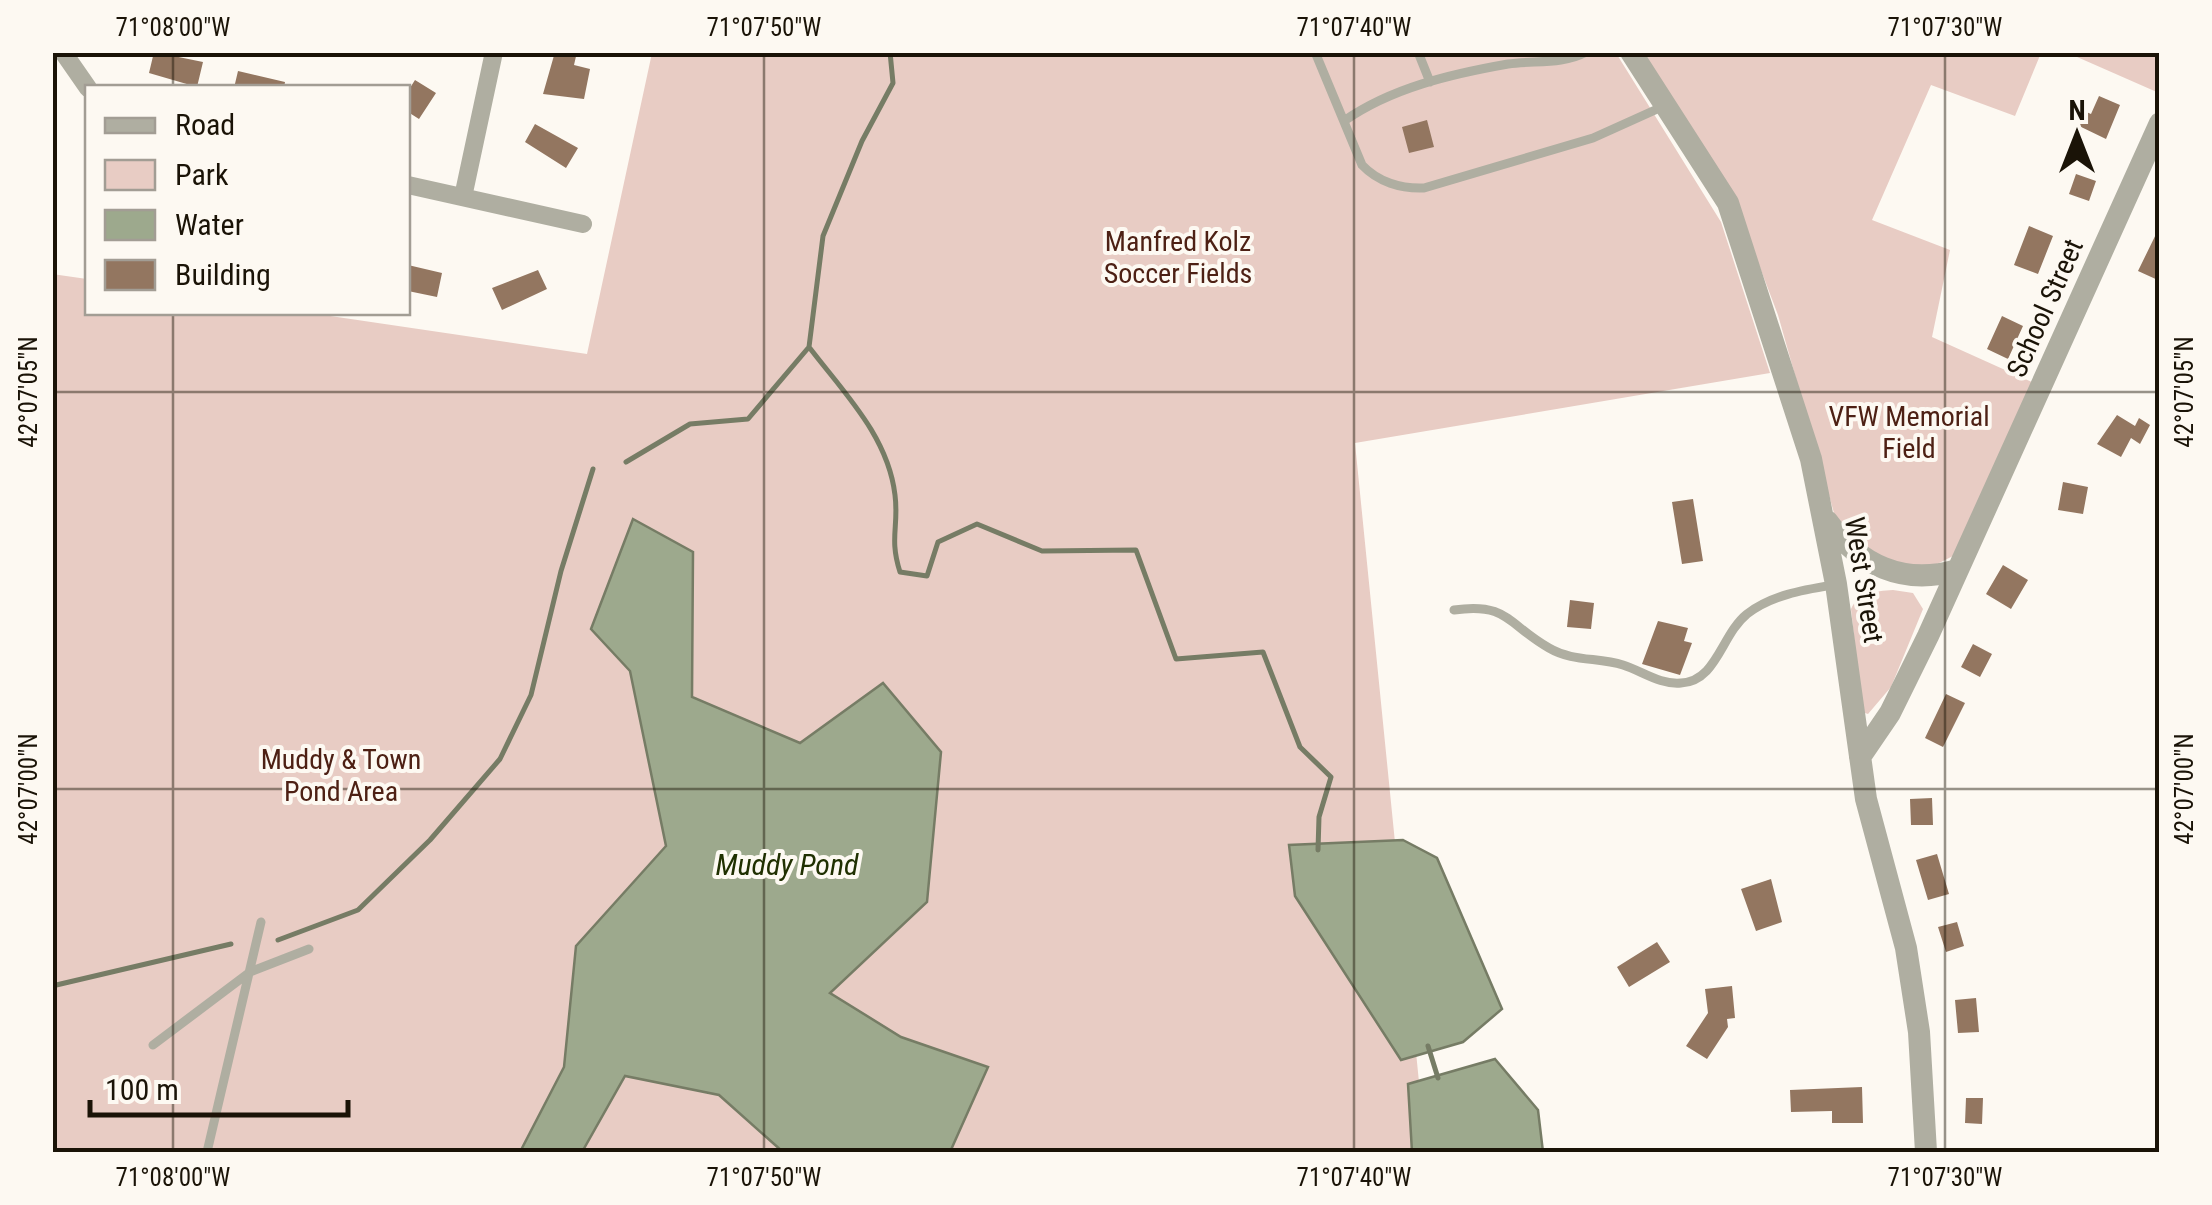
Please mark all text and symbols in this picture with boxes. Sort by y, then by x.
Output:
text: 71°08'00"W [116,13,230,42]
text: 71°07'50"W [707,13,821,42]
text: 71°07'40"W [1297,13,1411,42]
text: 71°07'30"W [1888,13,2002,42]
legend [85,85,410,315]
north arrow [2027,85,2127,185]
text: N [2068,94,2086,127]
text: Road [175,107,235,142]
text: Park [175,157,229,192]
text: Water [175,207,244,242]
park label: Manfred Kolz Soccer Fields [1104,225,1252,290]
street label: School Street [2000,234,2090,382]
text: Building [175,257,271,292]
text: 42°07'05"N [14,336,43,448]
text: 42°07'05"N [2170,336,2199,448]
park label: VFW Memorial Field [1828,400,1990,465]
street label: West Street [1838,515,1890,645]
text: 42°07'00"N [14,733,43,845]
text: 42°07'00"N [2170,733,2199,845]
park label: Muddy & Town Pond Area [261,743,421,808]
water label: Muddy Pond [716,847,859,882]
scale bar [90,1055,348,1117]
text: 100 m [105,1072,179,1107]
text: 71°08'00"W [116,1163,230,1192]
text: 71°07'50"W [707,1163,821,1192]
text: 71°07'40"W [1297,1163,1411,1192]
text: 71°07'30"W [1888,1163,2002,1192]

